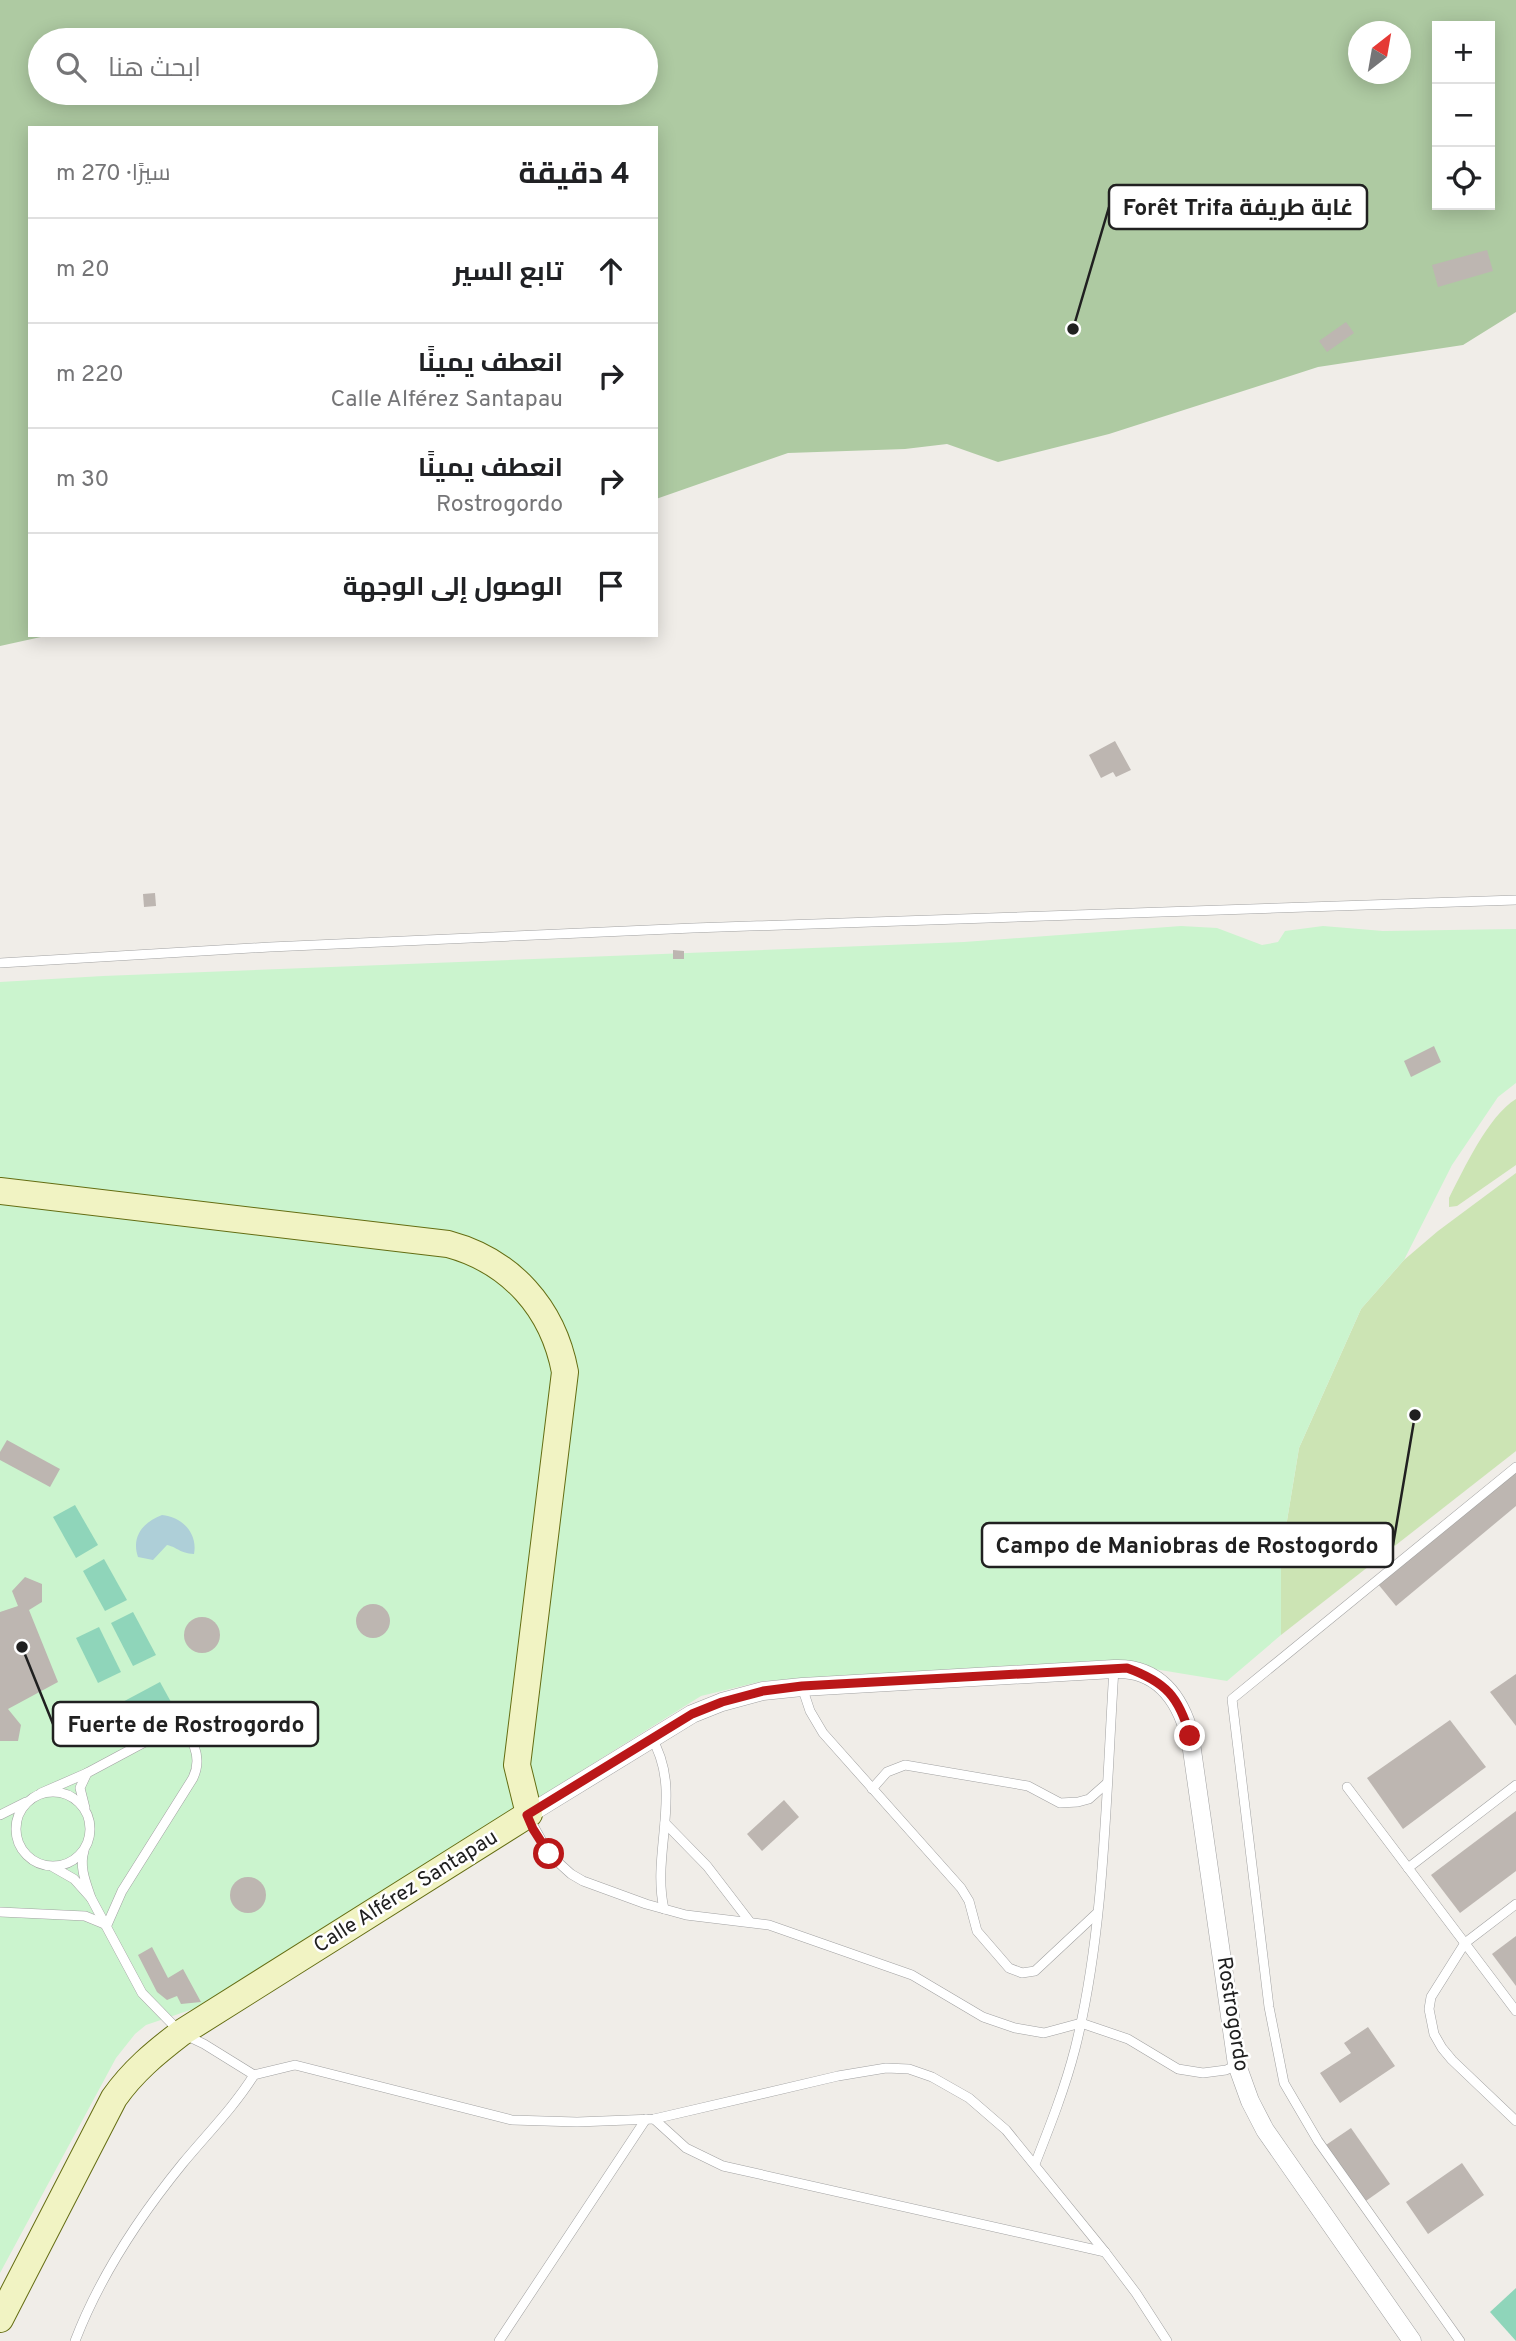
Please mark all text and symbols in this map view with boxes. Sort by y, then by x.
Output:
north arrow [1348,21,1411,84]
map controls [1432,21,1495,210]
button: + [1432,21,1495,84]
search box [28,28,658,105]
icon: search [52,48,90,86]
text: ابحث هنا [108,53,201,86]
button: − [1432,84,1495,147]
button: locate [1432,147,1495,210]
text: 4 دقيقة [518,157,630,194]
text: سيرًا · 270 m [56,160,171,189]
callout: Forêt Trifa غابة طريفة [1109,185,1367,229]
text: Forêt Trifa غابة طريفة [1123,195,1353,224]
icon: ahead [592,252,630,290]
text: 20 m [56,256,110,285]
text: تابع السير [453,257,563,290]
text: انعطف يمينًا [418,348,563,381]
icon: right [592,357,630,395]
text: 220 m [56,361,124,390]
text: Calle Alférez Santapau [330,386,563,415]
text: انعطف يمينًا [418,453,563,486]
icon: right [592,462,630,500]
text: 30 m [56,466,109,495]
text: Rostrogordo [436,491,563,520]
icon: arrive [592,567,630,605]
text: الوصول إلى الوجهة [343,572,563,605]
callout: Campo de Maniobras de Rostogordo [982,1523,1393,1567]
text: Campo de Maniobras de Rostogordo [996,1533,1378,1562]
callout: Fuerte de Rostrogordo [53,1702,318,1746]
text: Fuerte de Rostrogordo [68,1712,304,1741]
route end [1174,1720,1205,1751]
street label: Calle Alférez Santapau [309,1824,503,1960]
route start [533,1838,564,1869]
street label: Rostrogordo [1210,1955,1254,2073]

